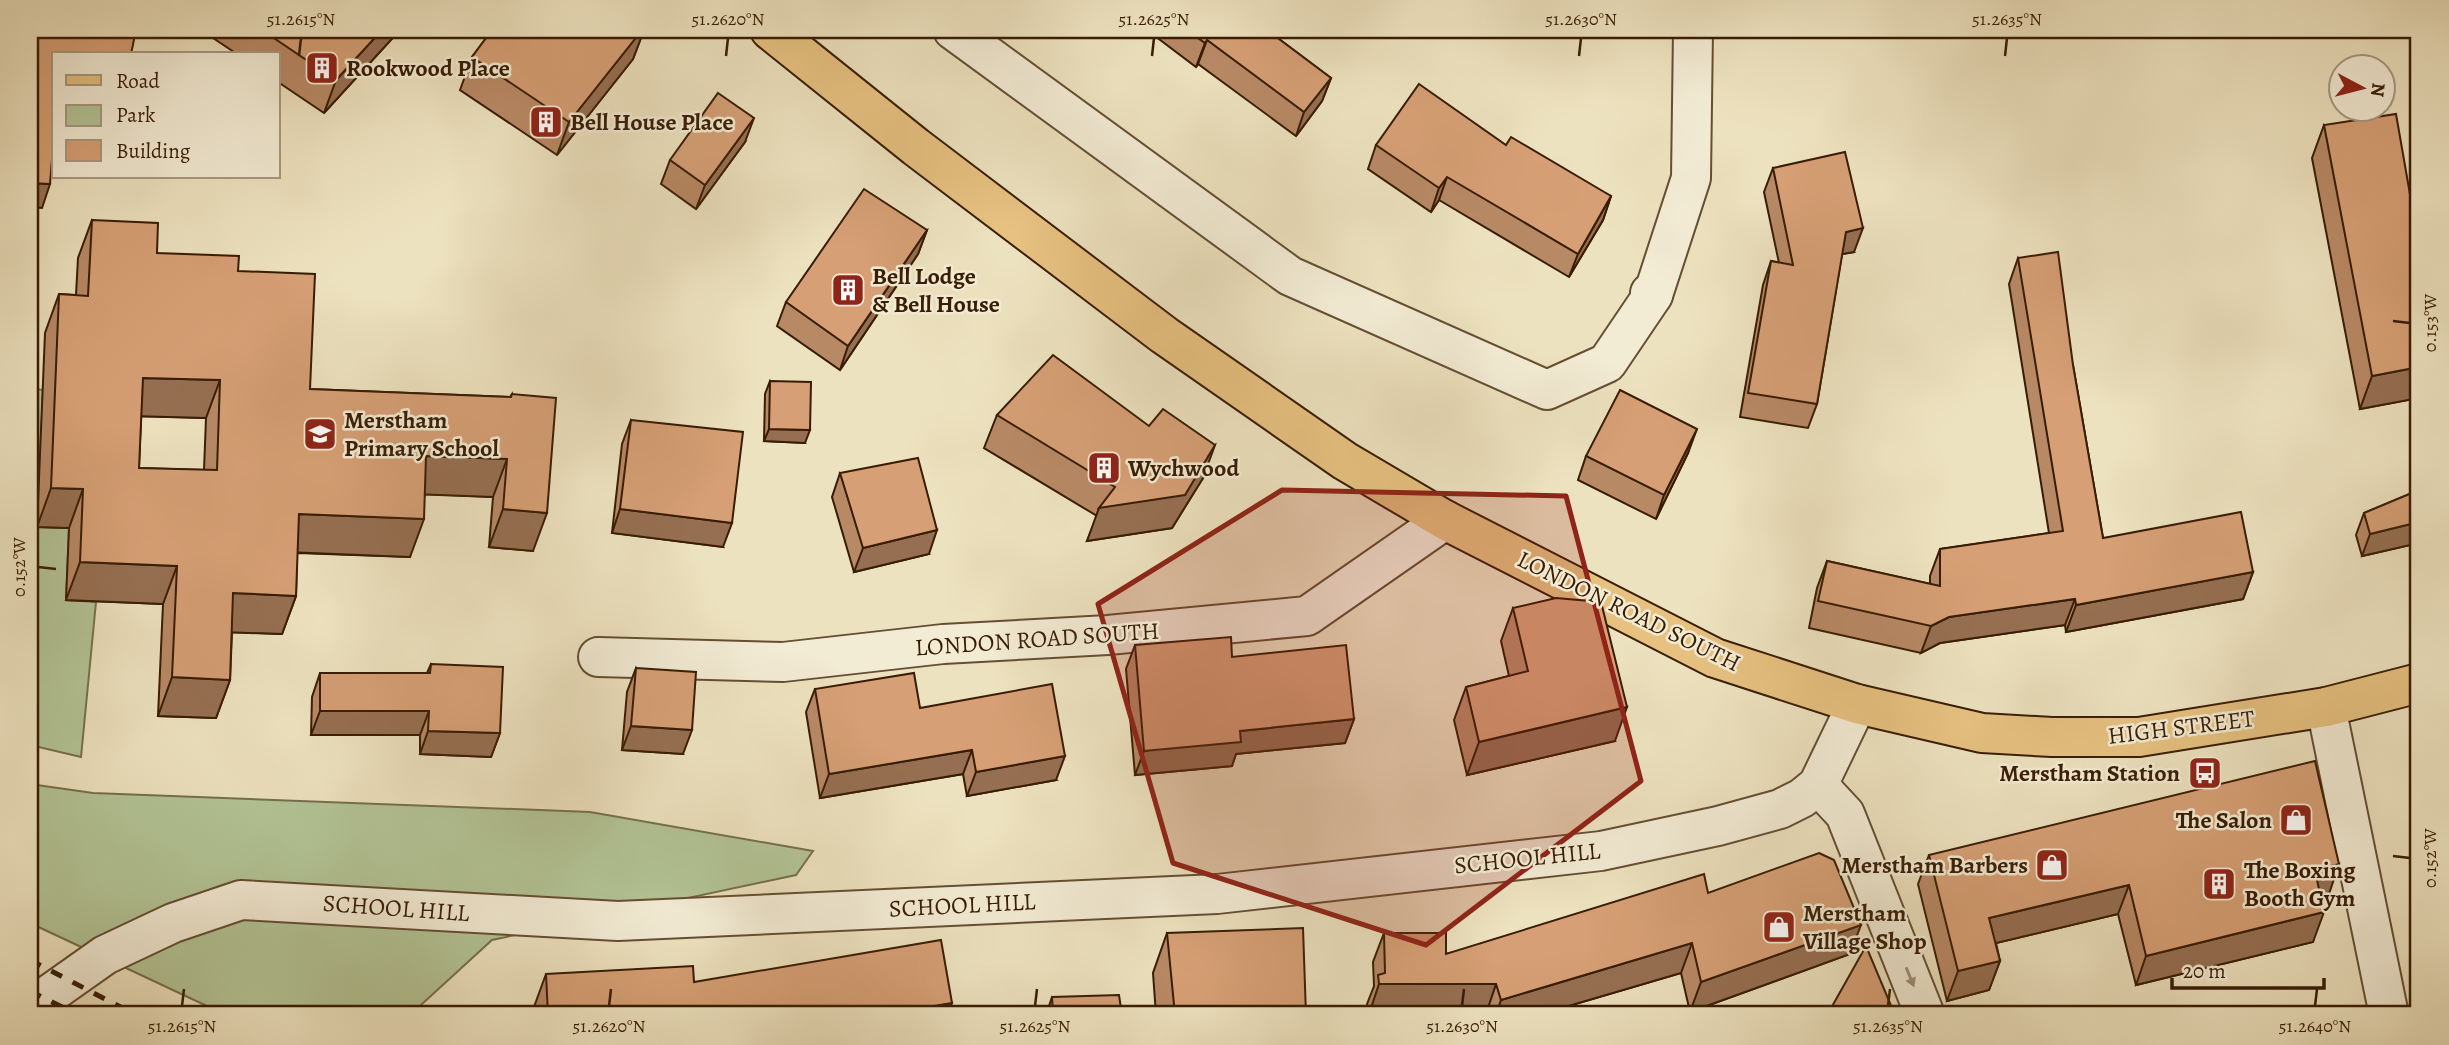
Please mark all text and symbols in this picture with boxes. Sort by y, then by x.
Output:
text: 51.2615°N [267,7,335,31]
text: 51.2620°N [692,7,764,31]
text: 51.2625°N [1119,7,1190,31]
text: 51.2630°N [1545,7,1617,31]
text: 51.2635°N [1972,7,2042,31]
building icon: Rookwood Place [303,49,341,87]
legend [52,52,280,178]
place label: Rookwood Place [346,52,510,84]
north arrow [2326,52,2396,122]
text: Road [116,67,160,95]
text: N [2364,81,2392,99]
text: Park [116,101,156,129]
building icon: Bell House Place [527,103,565,141]
place label: Bell House Place [570,106,734,138]
text: Building [116,137,191,165]
place label: Bell Lodge & Bell House [872,260,1000,320]
building icon: Bell Lodge & Bell House [829,271,867,309]
text: 0.153°W [2418,293,2442,352]
place label: Merstham Primary School [344,404,499,464]
school or university icon: Merstham Primary School [301,415,339,453]
building icon: Wychwood [1085,449,1123,487]
place label: Wychwood [1127,452,1239,484]
text: 0.152°W [7,537,31,597]
street label: LONDON ROAD SOUTH [1512,543,1746,679]
street label: LONDON ROAD SOUTH [914,614,1160,664]
street label: HIGH STREET [2106,702,2256,752]
bus stop icon: Merstham Station [2186,754,2224,792]
place label: Merstham Station [1999,757,2181,789]
shop icon: The Salon [2277,801,2315,839]
place label: The Salon [2176,804,2273,836]
text: 0.152°W [2418,828,2442,888]
street label: SCHOOL HILL [1452,834,1602,882]
shop icon: Merstham Barbers [2033,846,2071,884]
place label: Merstham Barbers [1841,849,2028,881]
place label: The Boxing Booth Gym [2244,854,2356,914]
building icon: The Boxing Booth Gym [2200,865,2238,903]
street label: SCHOOL HILL [888,885,1037,925]
street label: SCHOOL HILL [322,887,471,929]
place label: Merstham Village Shop [1802,897,1927,957]
shop icon: Merstham Village Shop [1760,908,1798,946]
scale bar [2172,947,2325,991]
text: 20 m [2183,957,2226,985]
one-way arrow [1904,967,1915,988]
text: 51.2615°N [148,1014,216,1038]
text: 51.2620°N [573,1014,645,1038]
text: 51.2625°N [1000,1014,1071,1038]
text: 51.2630°N [1426,1014,1498,1038]
text: 51.2635°N [1853,1014,1923,1038]
text: 51.2640°N [2279,1014,2351,1038]

